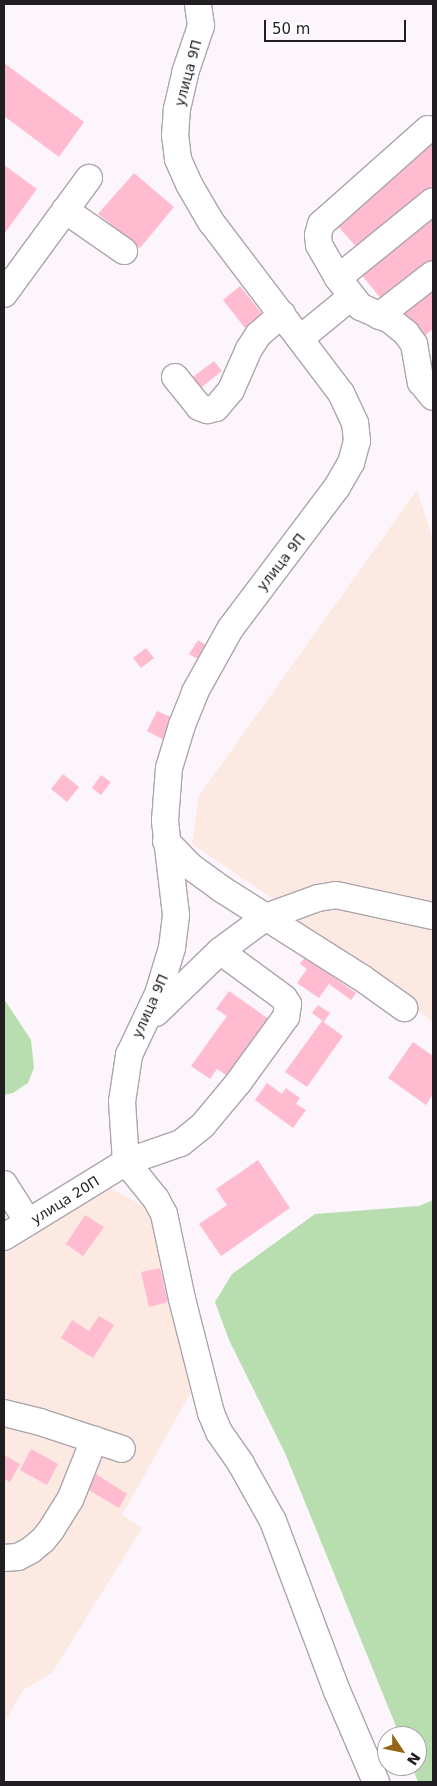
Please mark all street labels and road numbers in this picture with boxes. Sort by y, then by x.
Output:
street label: улица 9П [171,38,205,108]
street label: улица 9П [253,530,309,594]
street label: улица 9П [128,971,172,1041]
street label: улица 20П [28,1172,102,1228]

